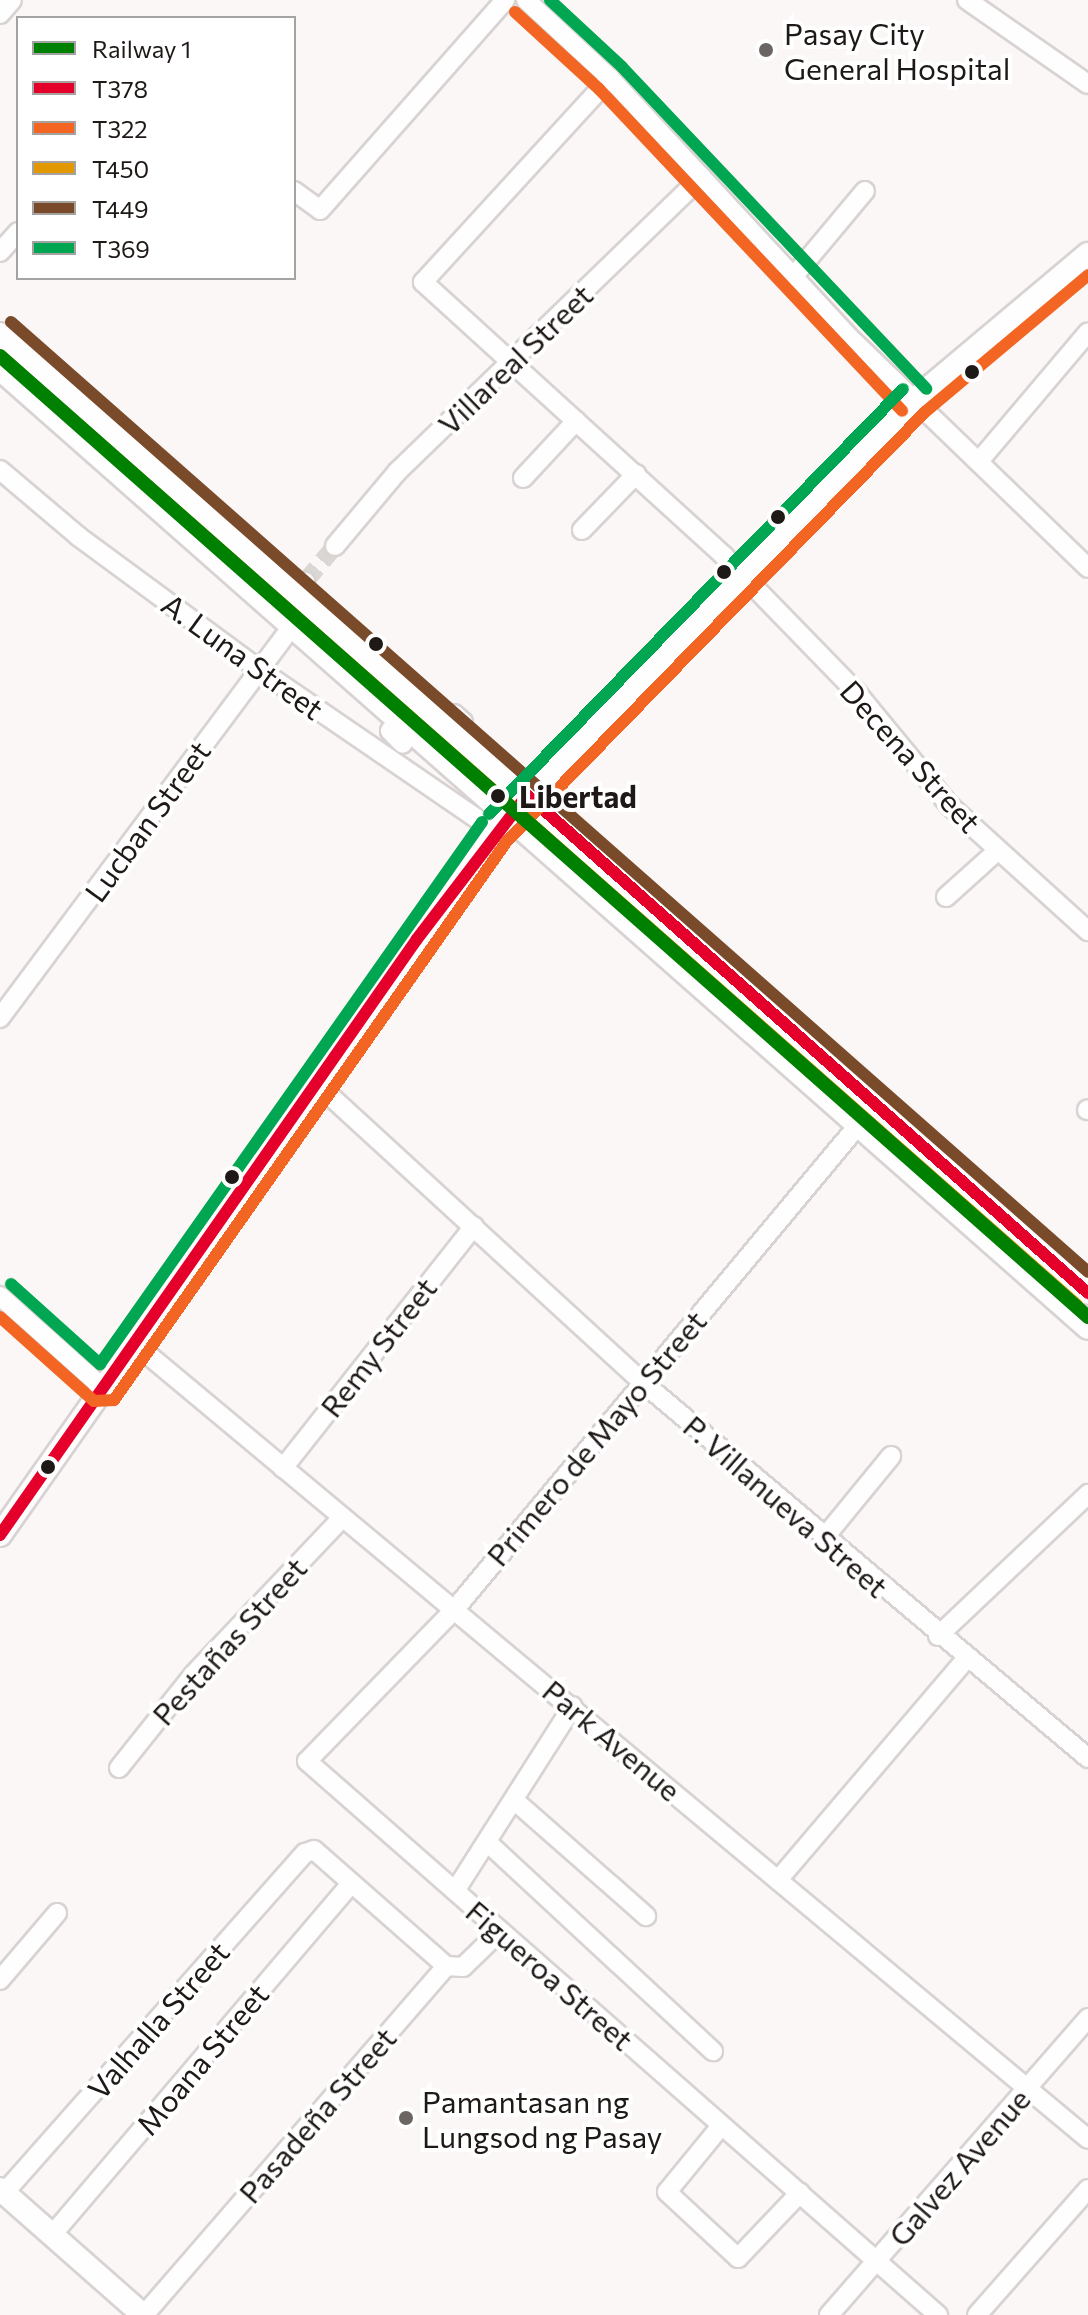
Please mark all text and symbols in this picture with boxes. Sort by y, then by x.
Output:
place label: Pasay City General Hospital [784,15,1010,86]
legend [16,16,296,280]
text: Railway 1 [92,34,191,63]
marker: Pasay City General Hospital [755,39,777,61]
text: T378 [92,74,148,103]
text: T322 [92,114,148,143]
text: T450 [92,154,149,183]
text: T449 [92,194,149,223]
text: T369 [92,234,150,263]
street label: Villareal Street [430,276,600,442]
unlabelled marker [964,364,980,380]
unlabelled marker [770,509,786,525]
unlabelled marker [716,564,732,580]
street label: A. Luna Street [155,585,331,727]
unlabelled marker [368,636,384,652]
street label: Decena Street [833,673,989,839]
street label: Lucban Street [77,734,217,908]
place label: Libertad [519,778,637,814]
marker: Libertad [484,782,512,810]
unlabelled marker [224,1169,240,1185]
street label: Remy Street [312,1270,444,1424]
street label: Primero de Mayo Street [479,1303,713,1573]
street label: P. Villanueva Street [677,1408,895,1604]
unlabelled marker [40,1459,56,1475]
street label: Pestañas Street [144,1550,314,1732]
street label: Park Avenue [536,1672,688,1808]
street label: Figueroa Street [459,1893,641,2057]
street label: Valhalla Street [80,1934,236,2106]
street label: Moana Street [129,1976,275,2142]
street label: Pasadeña Street [231,2020,403,2210]
street label: Galvez Avenue [881,2081,1037,2253]
place label: Pamantasan ng Lungsod ng Pasay [422,2083,662,2154]
marker: Pamantasan ng Lungsod ng Pasay [397,2109,415,2127]

